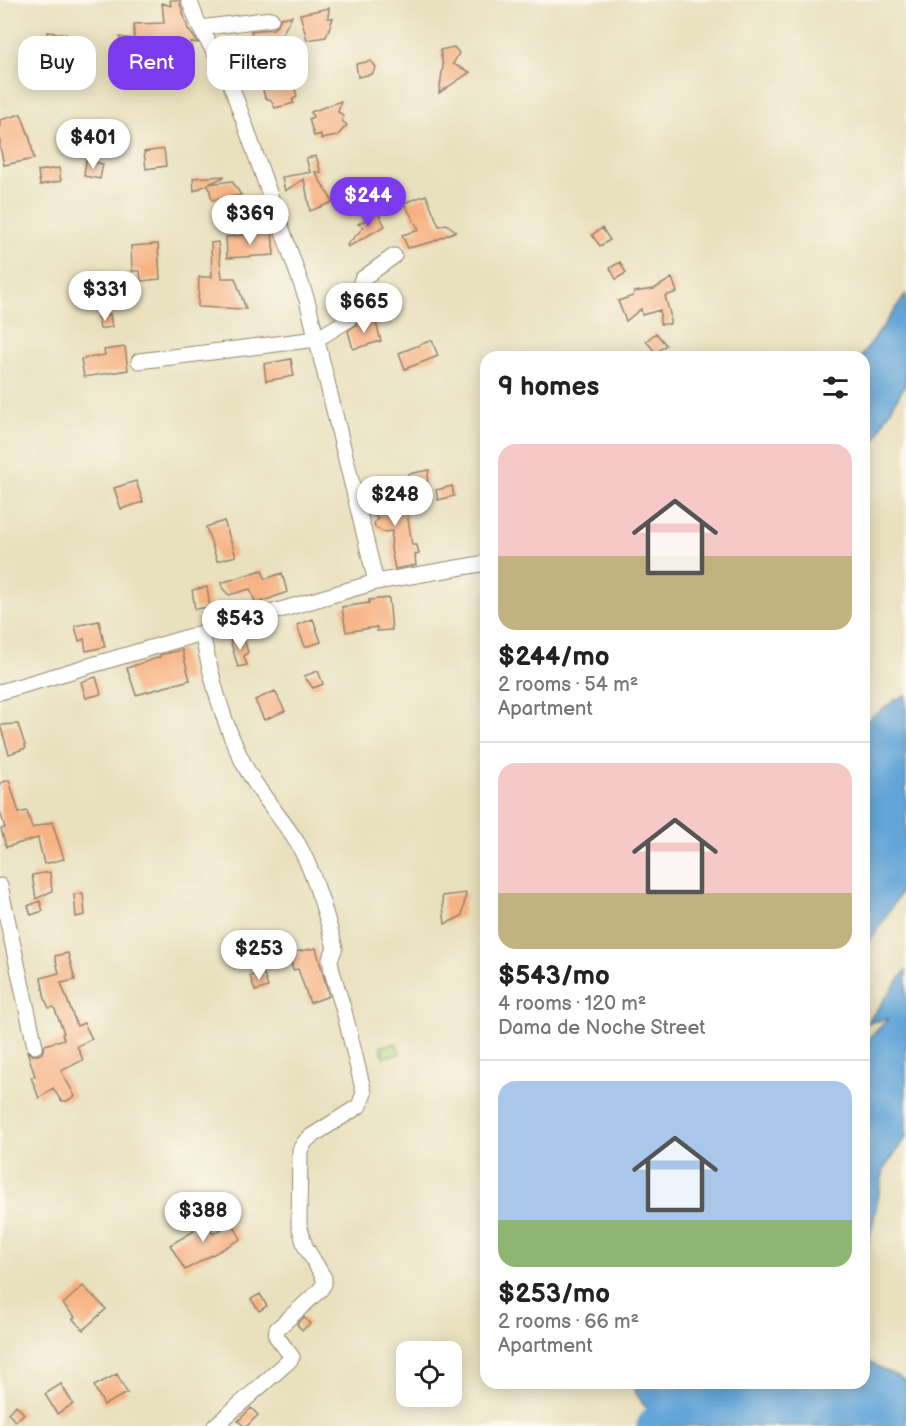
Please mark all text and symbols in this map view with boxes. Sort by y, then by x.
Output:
chip: Buy [18,36,96,90]
chip: Rent [108,36,195,90]
chip: Filters [207,36,308,90]
pin: $401 [57,119,129,170]
text: $401 [70,126,116,150]
pin: $244 [332,177,404,228]
text: $244 [344,184,392,208]
pin: $369 [214,195,286,246]
text: $369 [226,202,274,226]
pin: $331 [69,271,141,322]
text: $331 [83,278,127,302]
pin: $665 [328,283,400,334]
text: $665 [340,290,388,314]
icon: filters [819,371,852,404]
text: 9 homes [498,372,599,403]
pin: $248 [359,476,431,527]
text: $248 [371,483,419,507]
icon: home [621,483,729,591]
pin: $543 [204,600,276,651]
text: $543 [216,607,264,631]
text: $244/mo [498,642,610,673]
text: 2 rooms · 54 m² [498,673,638,697]
text: Apartment [498,697,593,721]
icon: home [621,802,729,910]
pin: $253 [223,930,295,981]
text: $253 [235,937,283,961]
text: $543/mo [498,961,610,992]
text: 4 rooms · 120 m² [498,992,647,1016]
text: Dama de Noche Street [498,1016,705,1040]
icon: home [621,1120,729,1228]
pin: $388 [167,1192,239,1243]
text: $388 [179,1199,227,1223]
text: $253/mo [498,1279,610,1310]
text: 2 rooms · 66 m² [498,1310,639,1334]
text: Apartment [498,1334,593,1358]
map controls [396,1341,462,1407]
button: locate [396,1341,462,1407]

